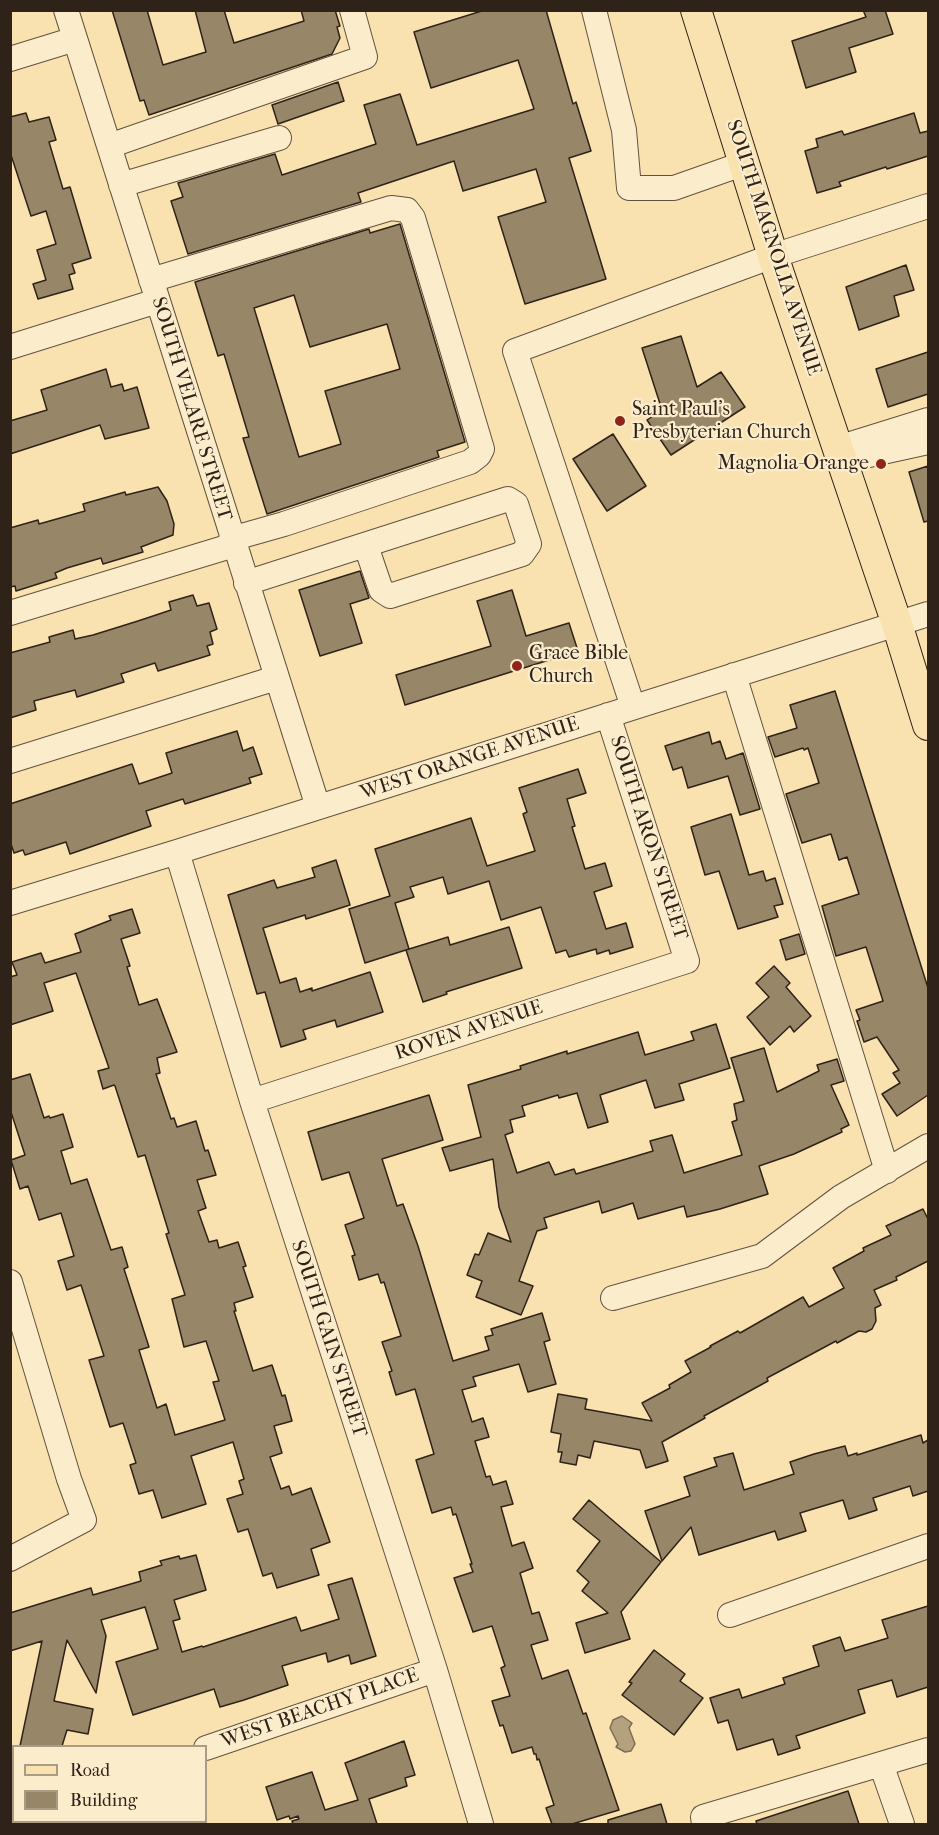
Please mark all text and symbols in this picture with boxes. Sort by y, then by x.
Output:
street label: SOUTH MAGNOLIA AVENUE [720,117,826,379]
street label: SOUTH VELARE STREET [146,294,236,524]
place label: Saint Paul's Presbyterian Church [632,398,811,445]
marker: Saint Paul's Presbyterian Church [613,414,627,428]
place label: Magnolia-Orange [718,452,869,476]
marker: Magnolia-Orange [874,457,888,471]
place label: Grace Bible Church [529,642,628,689]
marker: Grace Bible Church [510,659,524,673]
street label: WEST ORANGE AVENUE [358,712,582,806]
street label: SOUTH ARON STREET [604,733,692,943]
street label: ROVEN AVENUE [392,996,546,1066]
street label: SOUTH GAIN STREET [285,1238,371,1440]
street label: WEST BEACHY PLACE [218,1664,422,1754]
legend [12,1745,207,1823]
text: Road [70,1760,110,1781]
text: Building [70,1790,137,1811]

